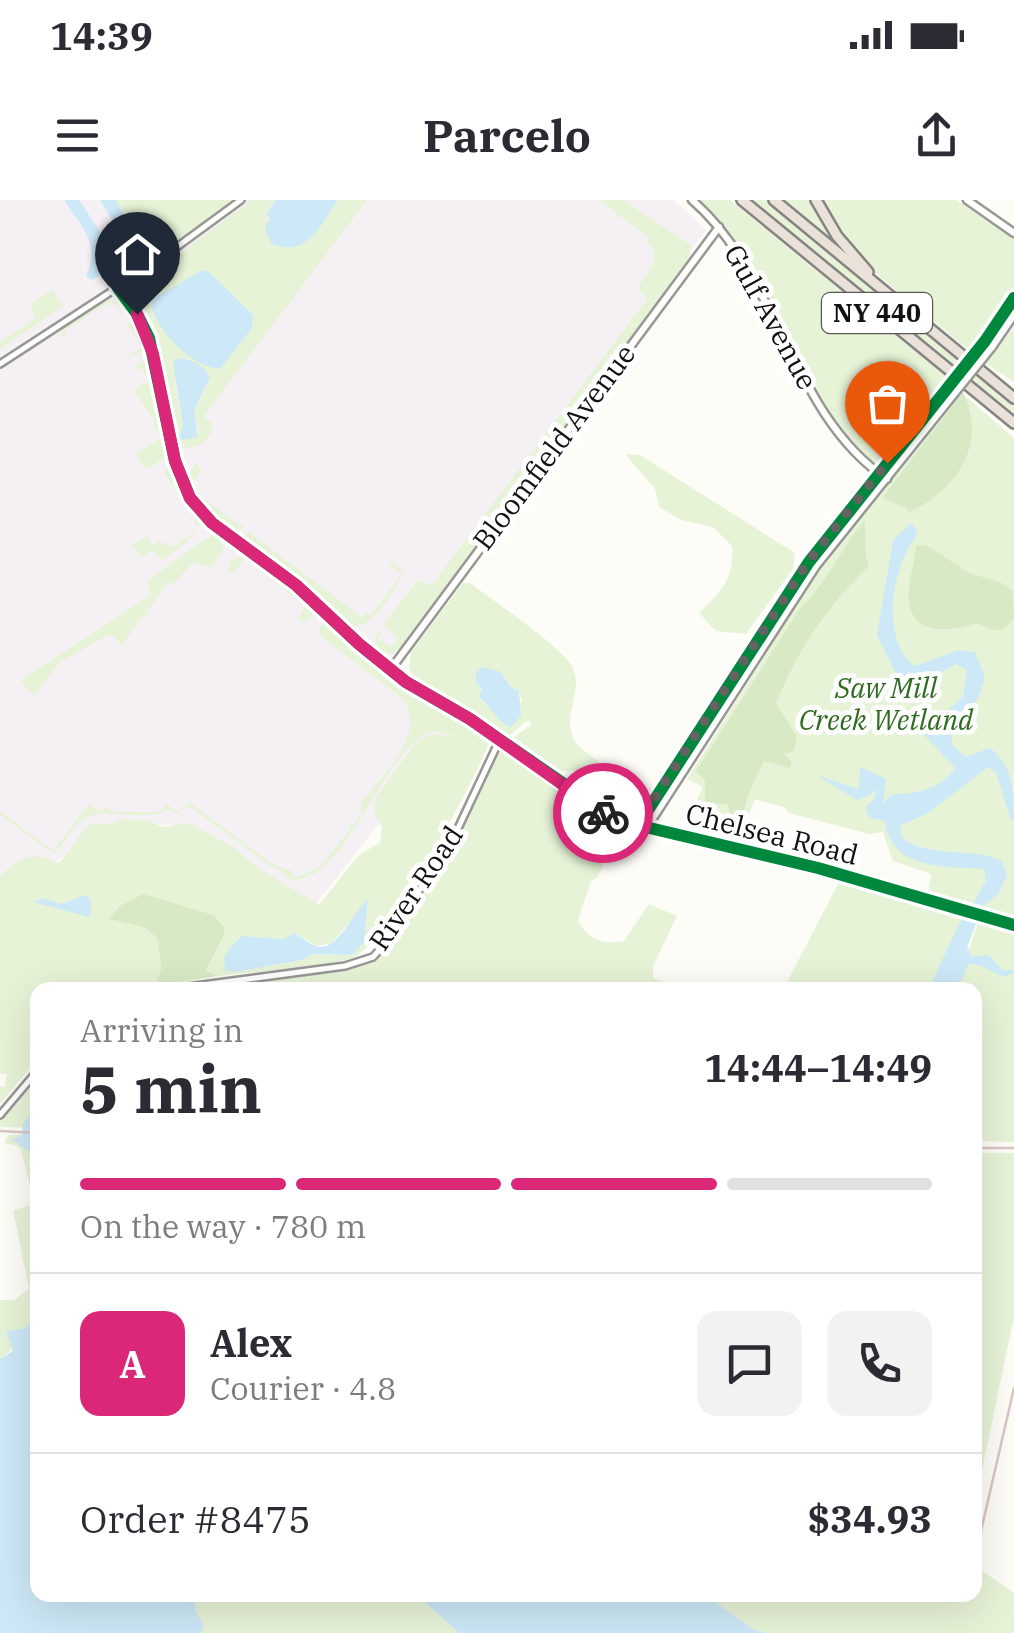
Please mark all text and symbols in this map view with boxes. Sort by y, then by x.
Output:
text: 14:39 [50,11,153,60]
text: Parcelo [423,106,591,164]
icon: menu [50,108,105,163]
icon: share [909,108,964,163]
pin [95,212,180,315]
icon: home [110,227,165,282]
street label: Gulf Avenue [716,238,827,396]
road number: NY 440 [822,293,932,333]
street label: Bloomfield Avenue [464,336,643,557]
pin [845,361,930,464]
icon: bag [860,376,915,431]
park label: Saw Mill Creek Wetland [799,669,974,738]
courier [553,763,653,863]
icon: bike [576,786,631,841]
street label: Chelsea Road [682,794,862,873]
street label: River Road [360,818,471,957]
text: Arriving in [80,1009,243,1051]
text: 14:44–14:49 [704,1043,932,1092]
text: 5 min [80,1046,262,1131]
text: On the way · 780 m [80,1205,366,1247]
button: chat [697,1311,802,1416]
button: phone [827,1311,932,1416]
text: Alex [210,1318,292,1367]
text: A [119,1339,146,1388]
text: Courier · 4.8 [210,1367,396,1409]
text: Order #8475 [80,1494,311,1543]
text: $34.93 [807,1494,932,1543]

